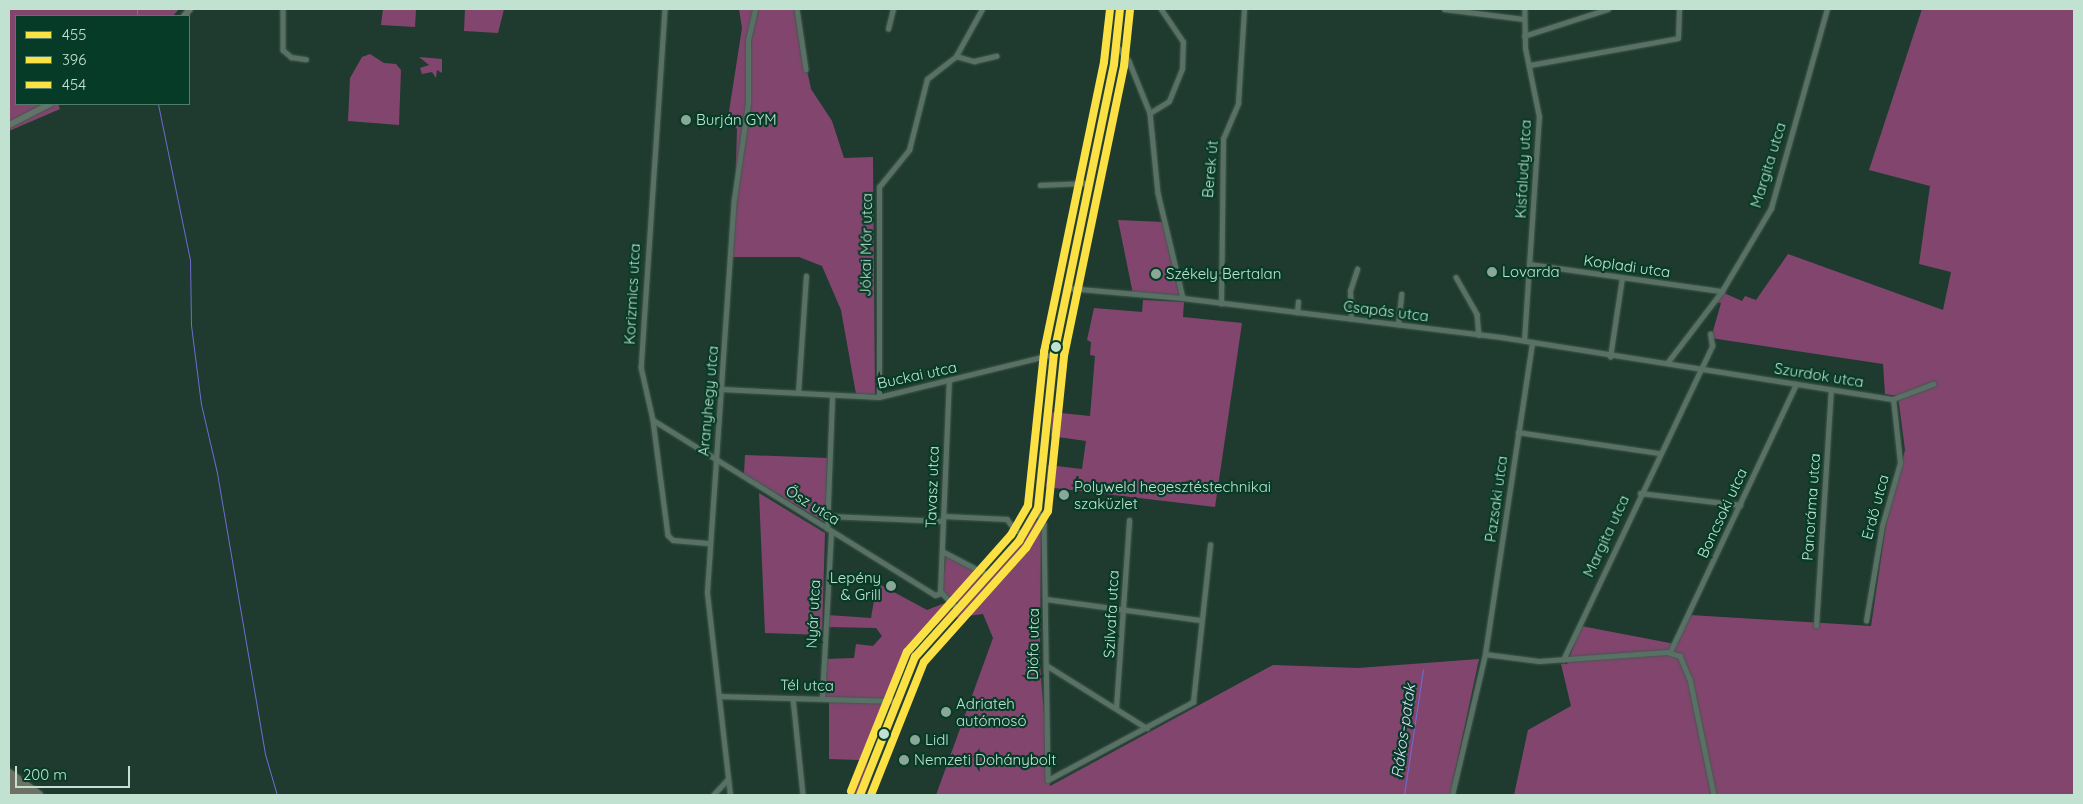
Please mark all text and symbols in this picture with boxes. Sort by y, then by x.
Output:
legend [15,15,190,105]
text: 455 [62,25,86,44]
text: 396 [62,50,86,69]
text: 454 [62,75,86,94]
place label: Burján GYM [696,111,777,129]
marker: Burján GYM [680,114,692,126]
street label: Kisfaludy utca [1511,119,1535,219]
street label: Margita utca [1746,120,1790,210]
street label: Berek út [1199,139,1221,199]
street label: Jókai Mór utca [856,193,876,297]
street label: Korizmics utca [620,243,644,345]
street label: Kopladi utca [1583,251,1671,281]
place label: Lovarda [1502,263,1560,281]
place label: Székely Bertalan [1166,265,1281,283]
marker: Lovarda [1486,266,1498,278]
marker: Székely Bertalan [1150,268,1162,280]
street label: Csapás utca [1342,297,1430,325]
unlabelled marker [1051,342,1061,352]
street label: Aranyhegy utca [694,345,722,457]
street label: Buckai utca [876,358,958,392]
street label: Szurdok utca [1773,359,1865,391]
street label: Tavasz utca [922,446,942,528]
street label: Panoráma utca [1798,453,1824,561]
street label: Pazsaki utca [1481,455,1511,543]
street label: Boncsoki utca [1693,465,1751,561]
street label: Erdő utca [1858,472,1892,542]
place label: Polyweld hegesztéstechnikai szaküzlet [1074,477,1271,512]
street label: Ősz utca [783,481,843,529]
marker: Polyweld hegesztéstechnikai szaküzlet [1058,489,1070,501]
street label: Margita utca [1579,492,1633,580]
place label: Lepény & Grill [830,568,881,603]
street label: Szilvafa utca [1100,570,1122,658]
street label: Nyár utca [802,579,824,649]
marker: Lepény & Grill [885,580,897,592]
street label: Diófa utca [1023,608,1043,680]
street label: Tél utca [780,676,834,694]
water label: Rákos-patak [1387,683,1419,779]
place label: Adriateh autómosó [956,694,1026,729]
marker: Adriateh autómosó [940,706,952,718]
unlabelled marker [879,729,889,739]
place label: Lidl [925,731,949,749]
marker: Lidl [909,734,921,746]
place label: Nemzeti Dohánybolt [914,751,1056,769]
marker: Nemzeti Dohánybolt [898,754,910,766]
scale bar [18,756,132,788]
text: 200 m [23,765,67,784]

